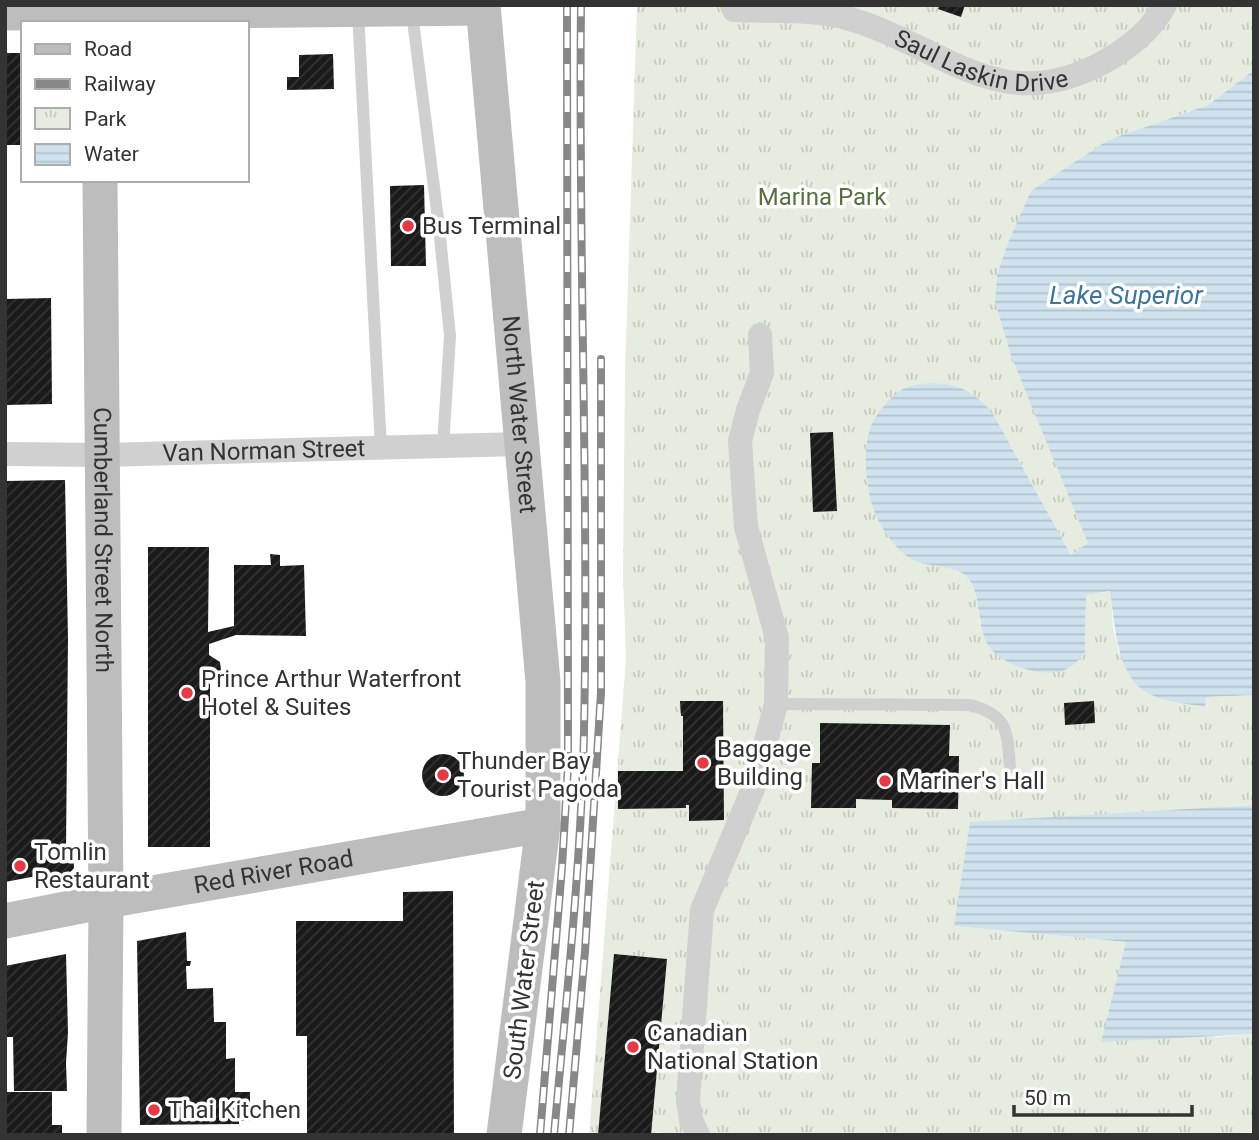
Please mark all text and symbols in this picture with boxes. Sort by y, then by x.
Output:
legend [21,21,248,182]
street label: Saul Laskin Drive [890,24,1071,98]
text: Road [84,37,132,61]
text: Railway [84,72,156,96]
text: Park [84,107,127,131]
text: Water [84,142,139,166]
park label: Marina Park [758,183,887,211]
place label: Bus Terminal [422,212,561,240]
marker: Bus Terminal [400,218,416,234]
water label: Lake Superior [1049,280,1204,310]
street label: North Water Street [497,314,542,515]
street label: Cumberland Street North [88,407,118,673]
street label: Van Norman Street [162,434,366,467]
place label: Prince Arthur Waterfront Hotel & Suites [201,665,461,721]
marker: Prince Arthur Waterfront Hotel & Suites [179,685,195,701]
place label: Baggage Building [717,735,811,791]
place label: Thunder Bay Tourist Pagoda [457,747,619,803]
marker: Baggage Building [695,755,711,771]
marker: Thunder Bay Tourist Pagoda [435,767,451,783]
place label: Mariner's Hall [899,767,1045,795]
marker: Mariner's Hall [877,773,893,789]
place label: Tomlin Restaurant [34,838,150,894]
street label: Red River Road [192,844,355,899]
marker: Tomlin Restaurant [12,858,28,874]
street label: South Water Street [498,879,550,1081]
place label: Canadian National Station [647,1019,818,1075]
marker: Canadian National Station [625,1039,641,1055]
scale bar [1014,1074,1192,1118]
text: 50 m [1024,1086,1071,1110]
place label: Thai Kitchen [168,1096,301,1124]
marker: Thai Kitchen [146,1102,162,1118]

